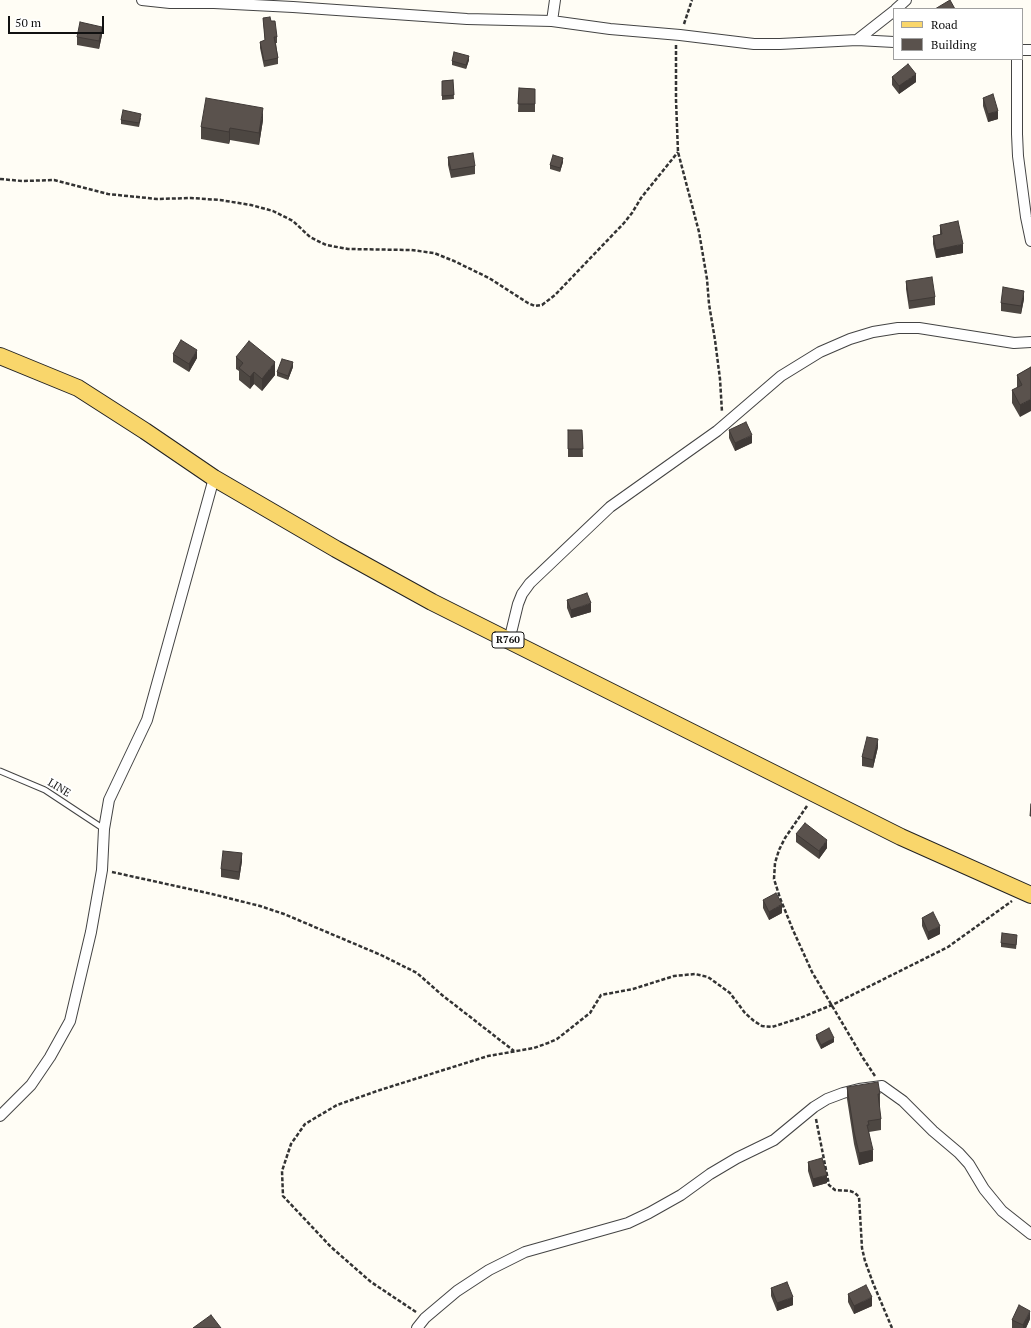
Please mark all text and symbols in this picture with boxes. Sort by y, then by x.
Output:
scale bar [10,8,106,34]
legend [893,8,1023,60]
text: 50 m [15,15,41,30]
text: Road [931,17,958,32]
text: Building [931,37,976,52]
road number: R760 [492,632,524,648]
street label: LINE [45,776,73,800]

